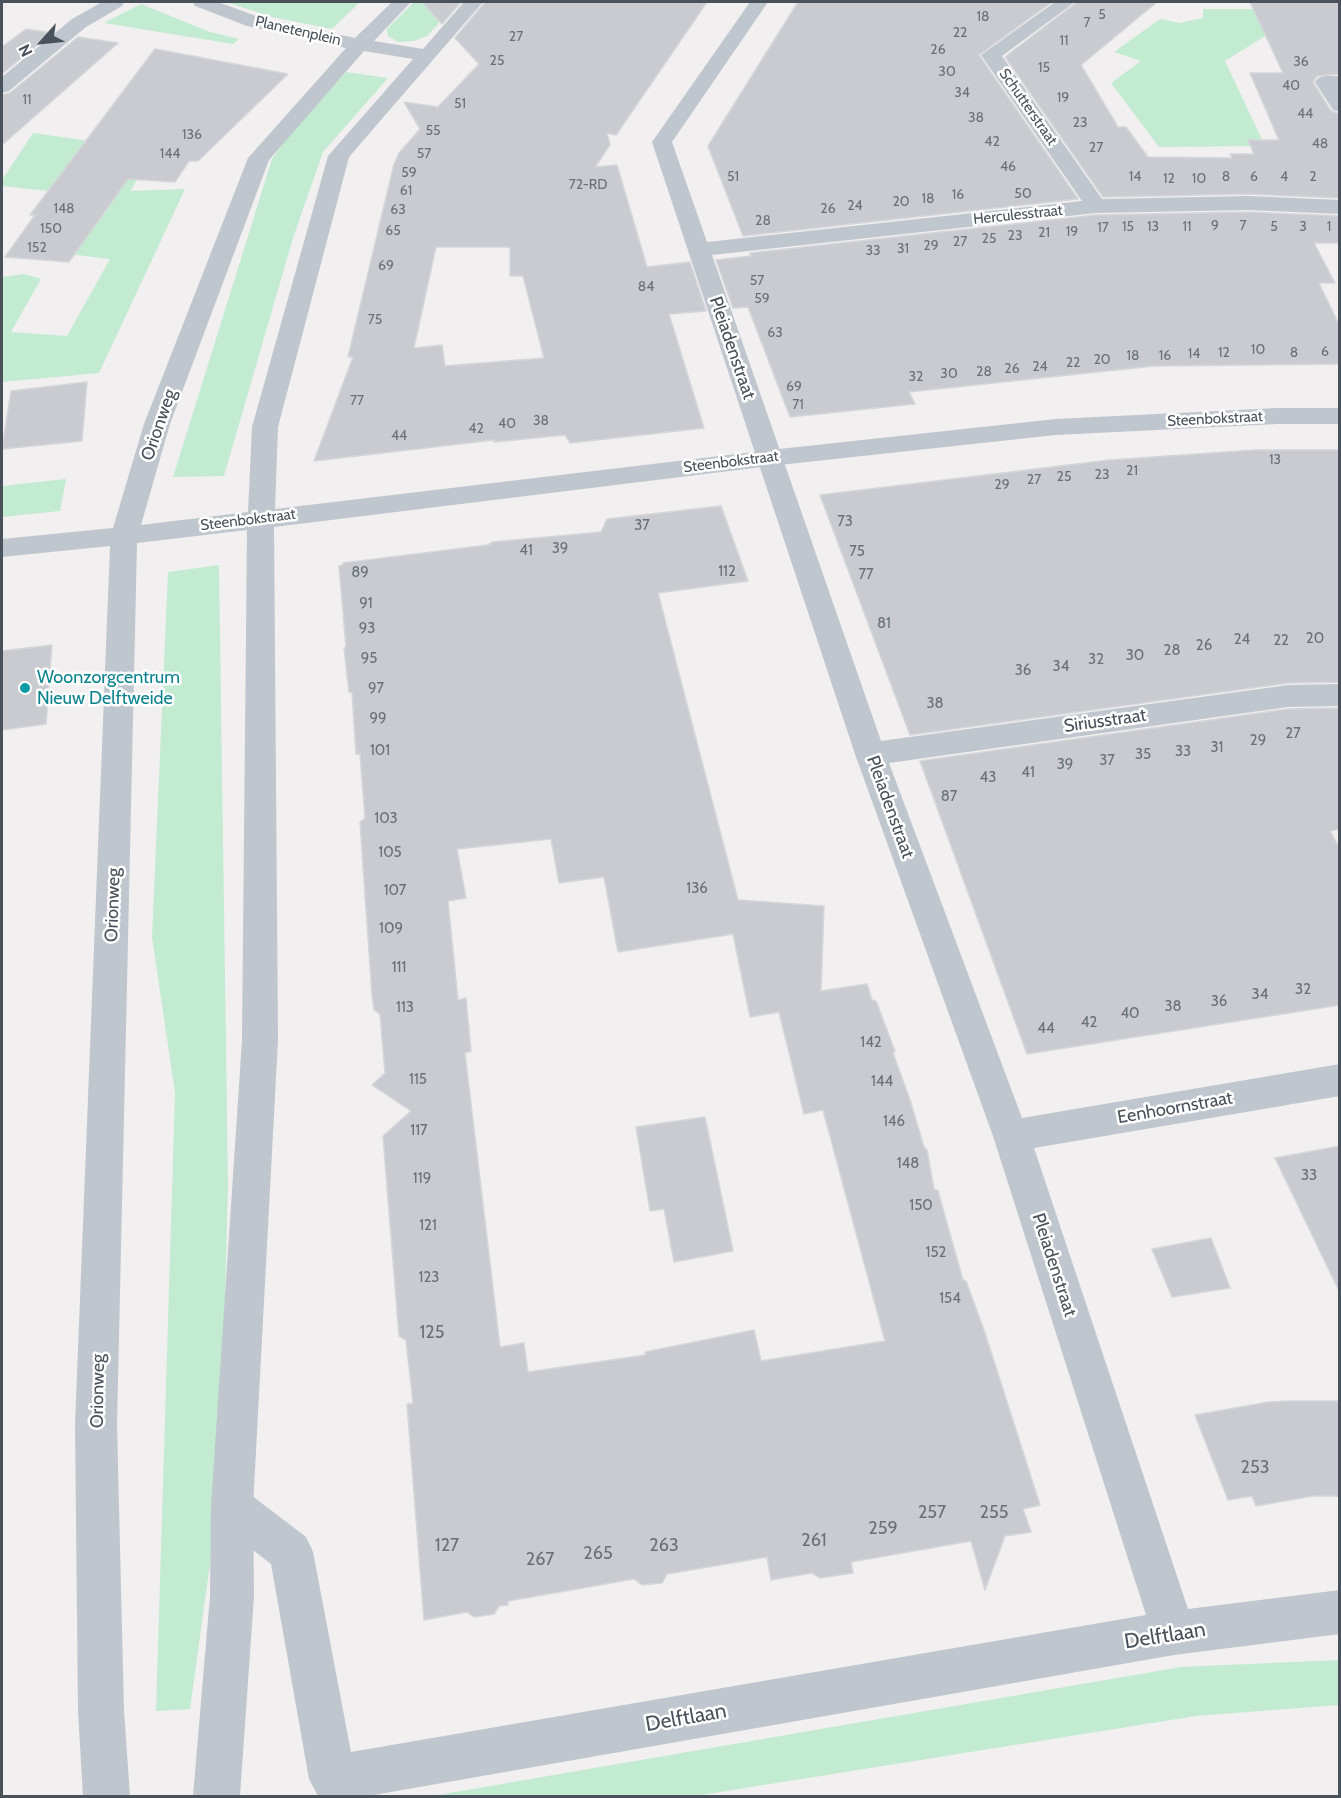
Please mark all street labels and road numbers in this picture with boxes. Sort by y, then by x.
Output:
street label: Planetenplein [253,12,343,50]
street label: Schutterstraat [995,65,1061,149]
street label: Herculesstraat [972,201,1064,229]
street label: Pleiadenstraat [704,294,760,402]
street label: Orionweg [137,386,181,464]
street label: Steenbokstraat [1167,408,1263,430]
street label: Steenbokstraat [682,447,780,477]
street label: Steenbokstraat [199,505,297,535]
street label: Siriusstraat [1062,705,1148,737]
street label: Pleiadenstraat [861,753,919,861]
street label: Orionweg [101,868,125,942]
street label: Eenhoornstraat [1116,1087,1234,1129]
street label: Pleiadenstraat [1027,1211,1081,1319]
street label: Orionweg [87,1354,109,1428]
street label: Delftlaan [1123,1617,1207,1655]
street label: Delftlaan [644,1698,728,1738]

